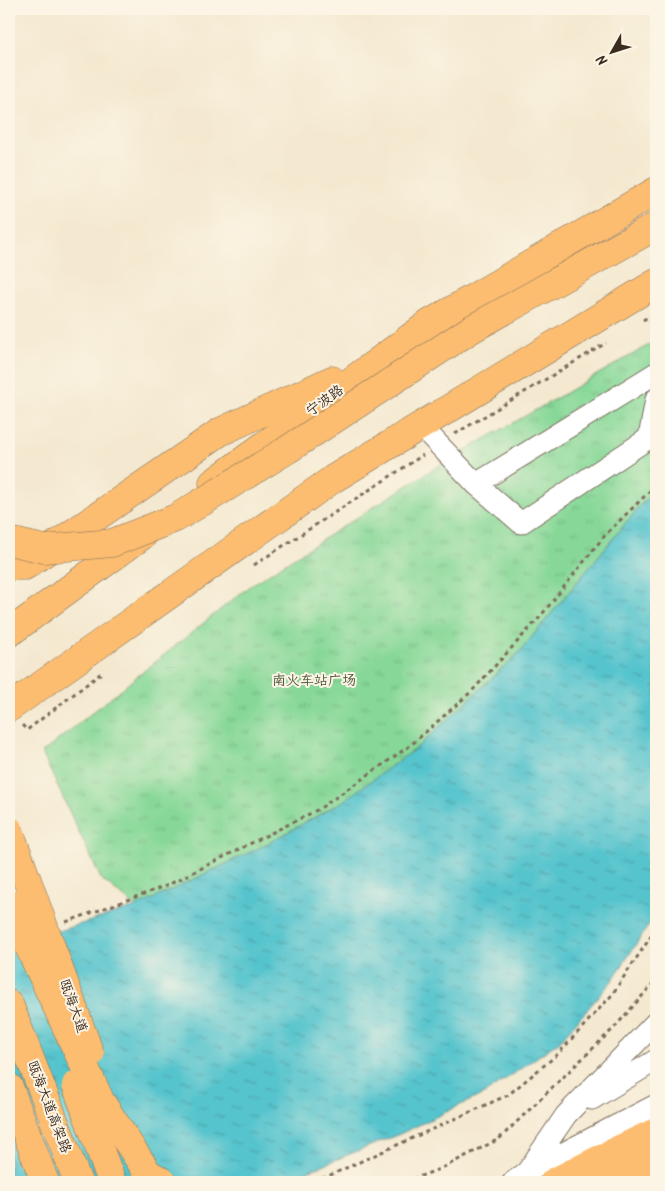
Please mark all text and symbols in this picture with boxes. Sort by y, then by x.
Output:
north arrow [588,28,638,78]
text: N [591,49,614,70]
street label: 宁波路 [302,380,348,422]
park label: 南火车站广场 [272,670,356,692]
street label: 瓯海大道 [53,976,93,1036]
street label: 瓯海大道高架路 [21,1057,77,1157]

